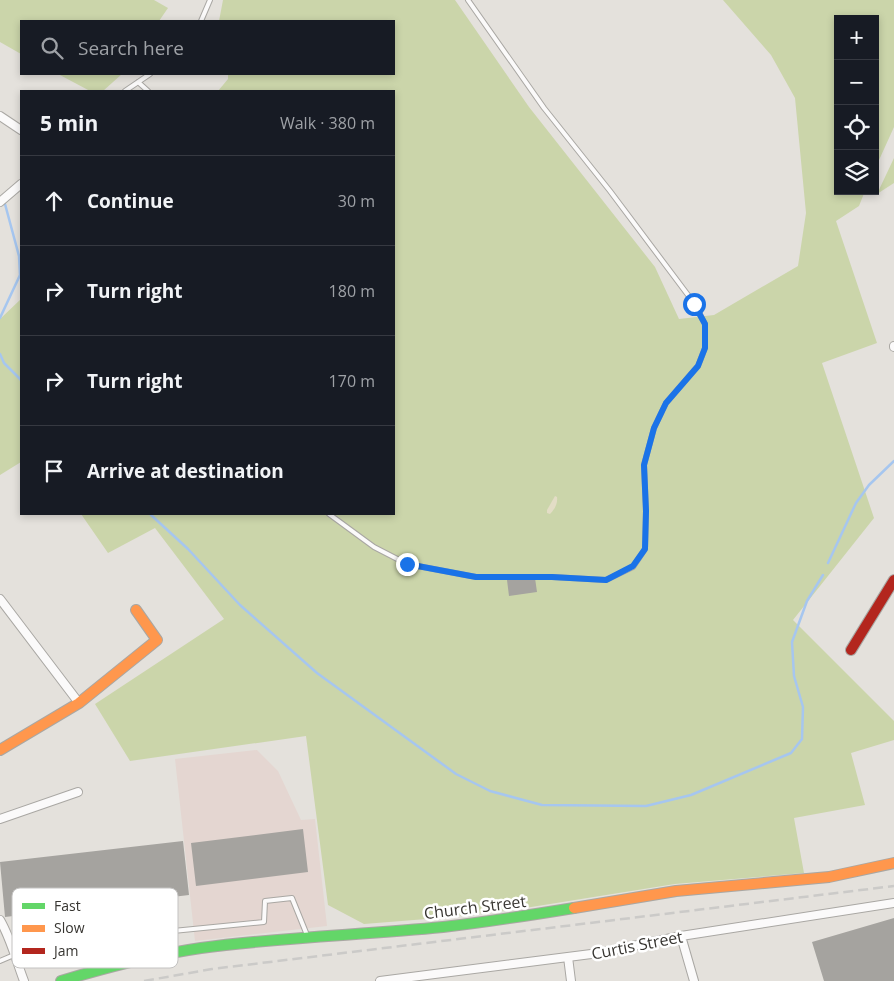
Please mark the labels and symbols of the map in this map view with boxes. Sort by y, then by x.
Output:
route start [683,293,706,316]
route end [396,553,419,576]
legend [12,888,178,968]
street label: Church Street [423,890,528,924]
text: Fast [54,896,81,915]
text: Slow [54,918,85,937]
street label: Curtis Street [589,925,685,965]
text: Jam [52,941,79,960]

